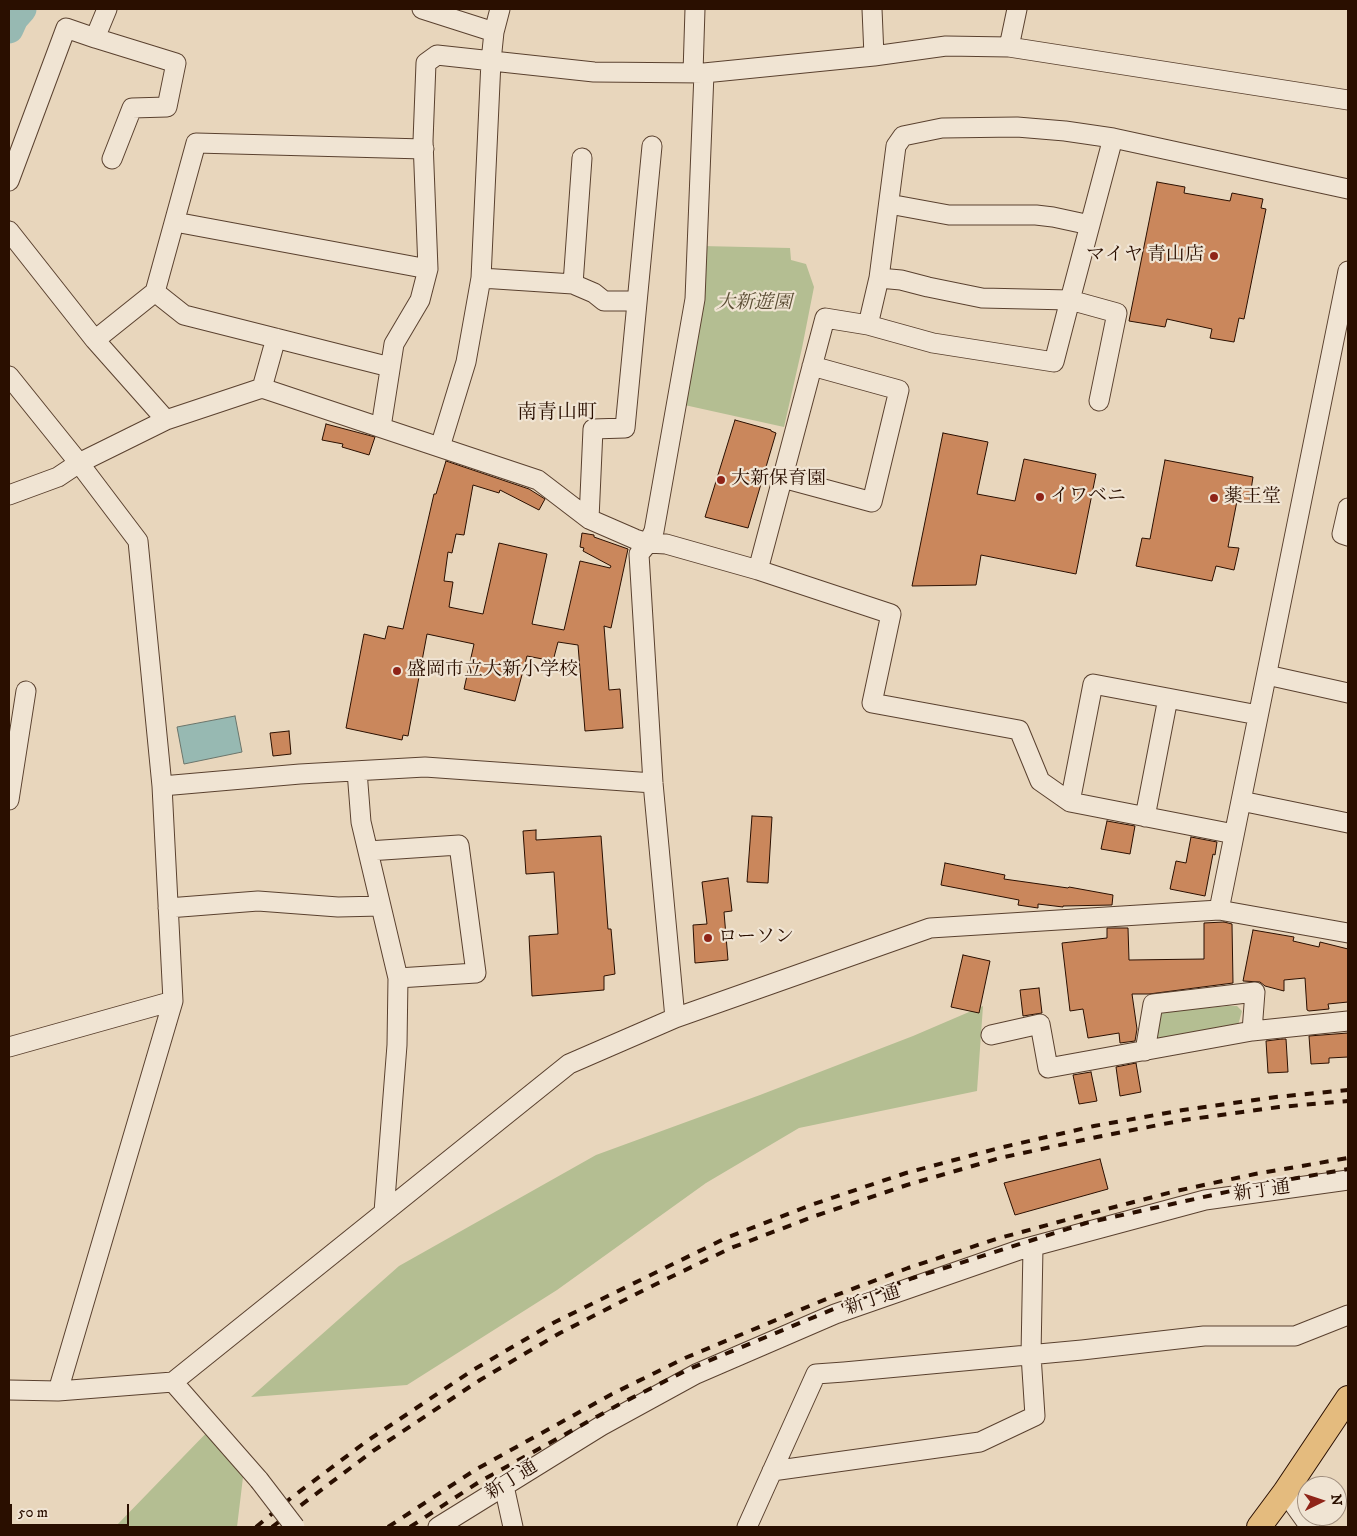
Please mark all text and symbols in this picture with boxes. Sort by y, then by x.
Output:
place label: マイヤ 青山店 [1086,245,1204,267]
marker: マイヤ 青山店 [1208,250,1220,262]
park label: 大新遊園 [716,293,792,315]
district label: 南青山町 [517,402,597,426]
place label: 大新保育園 [731,469,826,491]
marker: 大新保育園 [715,474,727,486]
place label: イワベニ [1050,486,1126,508]
place label: 薬王堂 [1224,487,1281,509]
marker: イワベニ [1034,491,1046,503]
marker: 薬王堂 [1208,492,1220,504]
place label: 盛岡市立大新小学校 [407,660,578,682]
marker: 盛岡市立大新小学校 [391,665,403,677]
place label: ローソン [718,927,794,949]
marker: ローソン [702,932,714,944]
street label: 新丁通 [1232,1177,1292,1207]
street label: 新丁通 [842,1281,904,1321]
street label: 新丁通 [482,1456,542,1506]
north arrow [1297,1476,1347,1526]
scale bar [12,1494,131,1526]
text: N [1327,1494,1345,1506]
text: 50 m [18,1503,48,1522]

